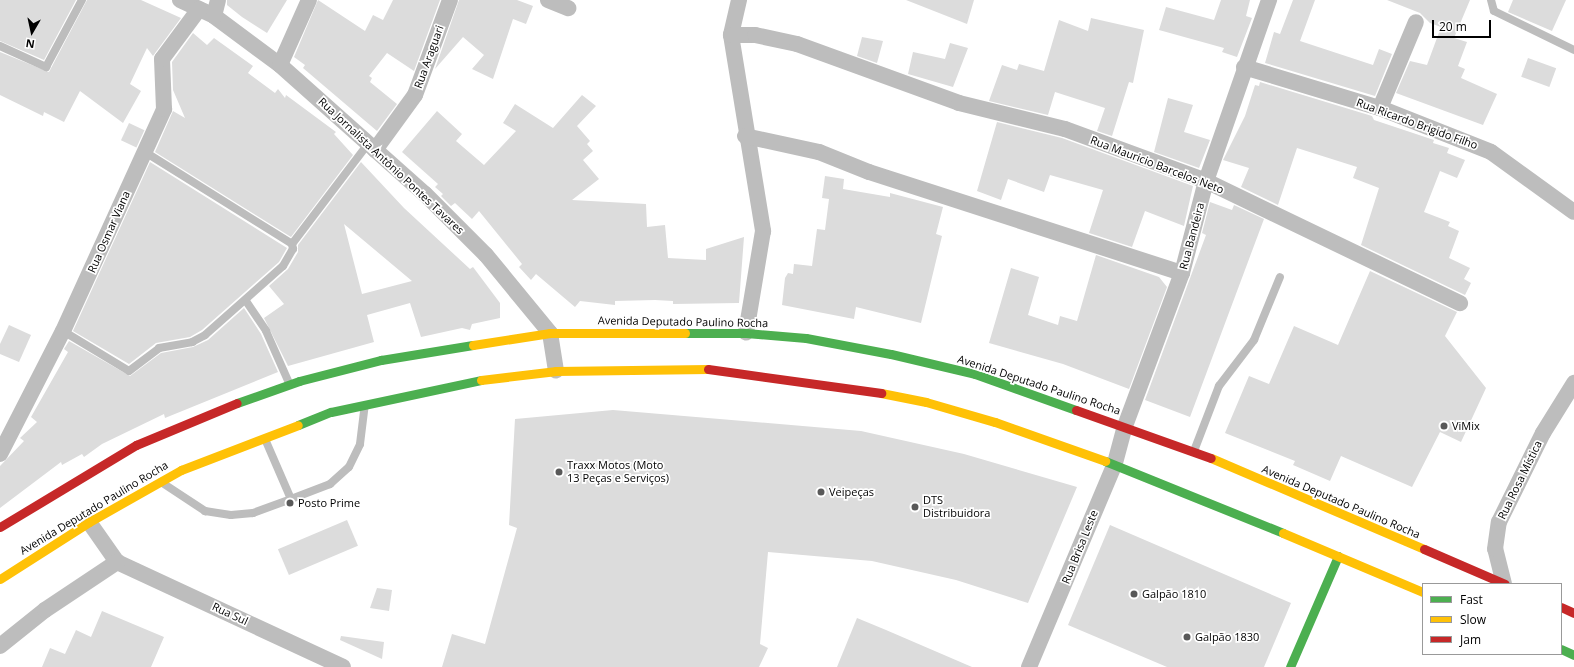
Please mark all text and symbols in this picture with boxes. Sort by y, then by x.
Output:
north arrow [12,12,52,52]
scale bar [1434,12,1493,38]
text: 20 m [1439,18,1467,35]
street label: Rua Araguari [411,24,447,90]
text: N [24,36,36,52]
street label: Rua Jornalista Antônio Pontes Tavares [315,95,467,237]
street label: Rua Ricardo Brigido Filho [1355,96,1479,152]
street label: Rua Mauricio Barcelos Neto [1088,133,1226,197]
street label: Rua Osmar Viana [85,189,133,275]
street label: Rua Bandeira [1177,201,1207,271]
street label: Avenida Deputado Paulino Rocha [598,314,768,330]
street label: Avenida Deputado Paulino Rocha [956,352,1122,418]
place label: ViMix [1452,419,1480,433]
marker: ViMix [1439,421,1449,431]
street label: Rua Rosa Mística [1495,438,1545,522]
street label: Avenida Deputado Paulino Rocha [18,458,170,558]
place label: Traxx Motos (Moto 13 Peças e Serviços) [567,459,669,485]
street label: Avenida Deputado Paulino Rocha [1260,463,1422,541]
marker: Traxx Motos (Moto 13 Peças e Serviços) [554,467,564,477]
place label: Veipeças [829,485,874,499]
marker: Veipeças [816,487,826,497]
place label: DTS Distribuidora [923,494,990,520]
place label: Posto Prime [298,496,360,510]
marker: Posto Prime [285,498,295,508]
marker: DTS Distribuidora [910,502,920,512]
street label: Rua Brisa Leste [1059,508,1101,586]
legend [1422,583,1562,655]
place label: Galpão 1810 [1142,587,1206,601]
marker: Galpão 1810 [1129,589,1139,599]
text: Fast [1460,591,1483,608]
street label: Rua Sul [210,600,250,628]
text: Slow [1460,611,1486,628]
place label: Galpão 1830 [1195,630,1259,644]
text: Jam [1460,631,1481,648]
marker: Galpão 1830 [1182,632,1192,642]

